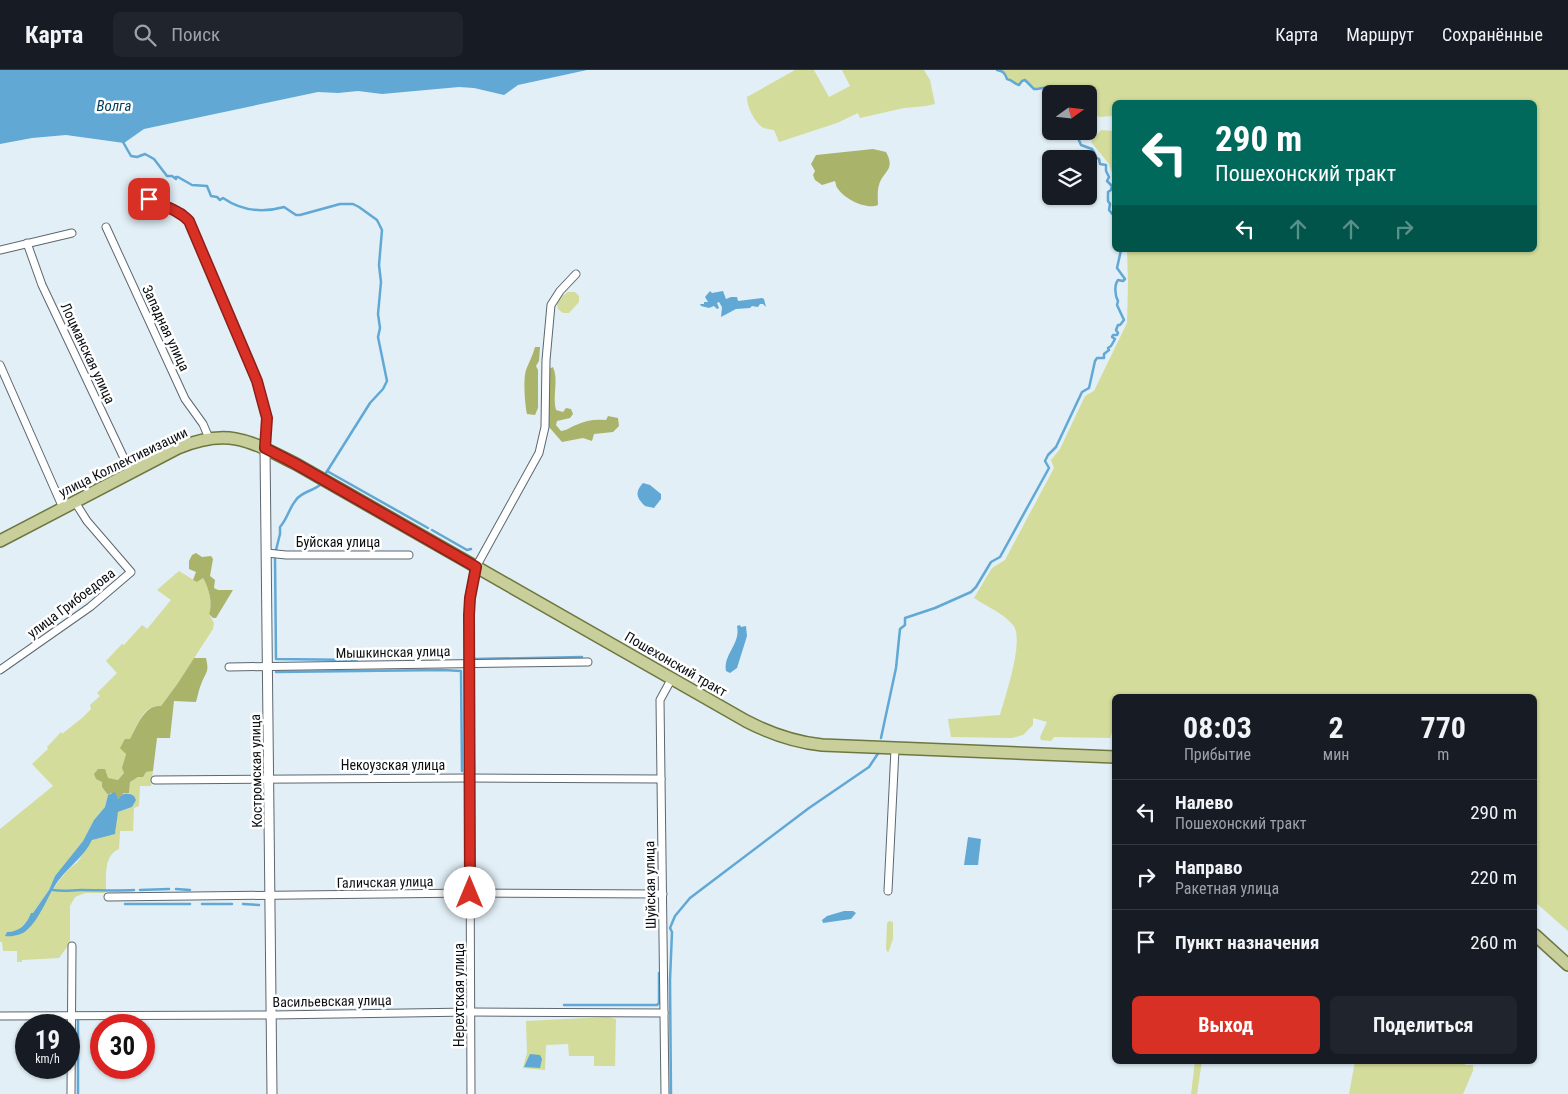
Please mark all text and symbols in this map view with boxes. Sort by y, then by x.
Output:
search box [113,12,463,57]
text: Карта [25,21,83,49]
icon: search [131,21,159,49]
text: Поиск [171,23,220,46]
text: Карта [1275,24,1318,45]
text: Маршрут [1346,24,1414,45]
text: Сохранённые [1442,24,1543,45]
north arrow [1042,85,1098,140]
map controls [1042,85,1097,205]
water label: Волга [97,97,131,115]
text: 290 m [1215,119,1302,160]
icon: left [1132,120,1197,185]
button: layers [1042,150,1097,205]
text: Пошехонский тракт [1215,161,1396,186]
pin [128,178,170,220]
icon: arrive [135,185,163,213]
icon: left [1231,215,1259,243]
icon: ahead [1284,215,1312,243]
icon: ahead [1337,215,1365,243]
icon: right [1390,215,1418,243]
street label: Западная улица [139,282,193,374]
street label: Лоцманская улица [58,300,118,406]
street label: улица Коллективизации [56,424,190,500]
street label: Буйская улица [296,534,380,550]
street label: улица Грибоедова [24,565,118,641]
street label: Пошехонский тракт [622,628,730,700]
street label: Мышкинская улица [336,643,450,661]
text: 08:03 [1183,710,1252,745]
text: 2 [1329,710,1344,745]
text: 770 [1420,710,1466,745]
street label: Костромская улица [247,714,265,828]
text: Прибытие [1184,745,1251,764]
text: мин [1323,745,1349,764]
text: m [1437,745,1449,764]
street label: Некоузская улица [341,757,445,773]
text: Налево [1175,791,1233,814]
icon: left [1132,798,1160,826]
text: 290 m [1470,801,1517,824]
text: Пошехонский тракт [1175,814,1307,833]
street label: Шуйская улица [641,841,659,929]
text: Направо [1175,856,1242,879]
icon: right [1132,863,1160,891]
position arrow [443,866,495,918]
text: 220 m [1470,866,1517,889]
street label: Галичская улица [336,873,434,891]
text: Ракетная улица [1175,879,1279,898]
icon: arrive [1132,928,1160,956]
text: Пункт назначения [1175,931,1319,954]
text: 260 m [1470,931,1517,954]
street label: Нерехтская улица [451,943,467,1047]
street label: Васильевская улица [272,992,392,1010]
button: Выход [1132,996,1320,1054]
button: Поделиться [1330,996,1517,1054]
speed limit sign: 30 [90,1014,155,1079]
text: 19 [35,1026,60,1055]
text: km/h [35,1052,60,1066]

